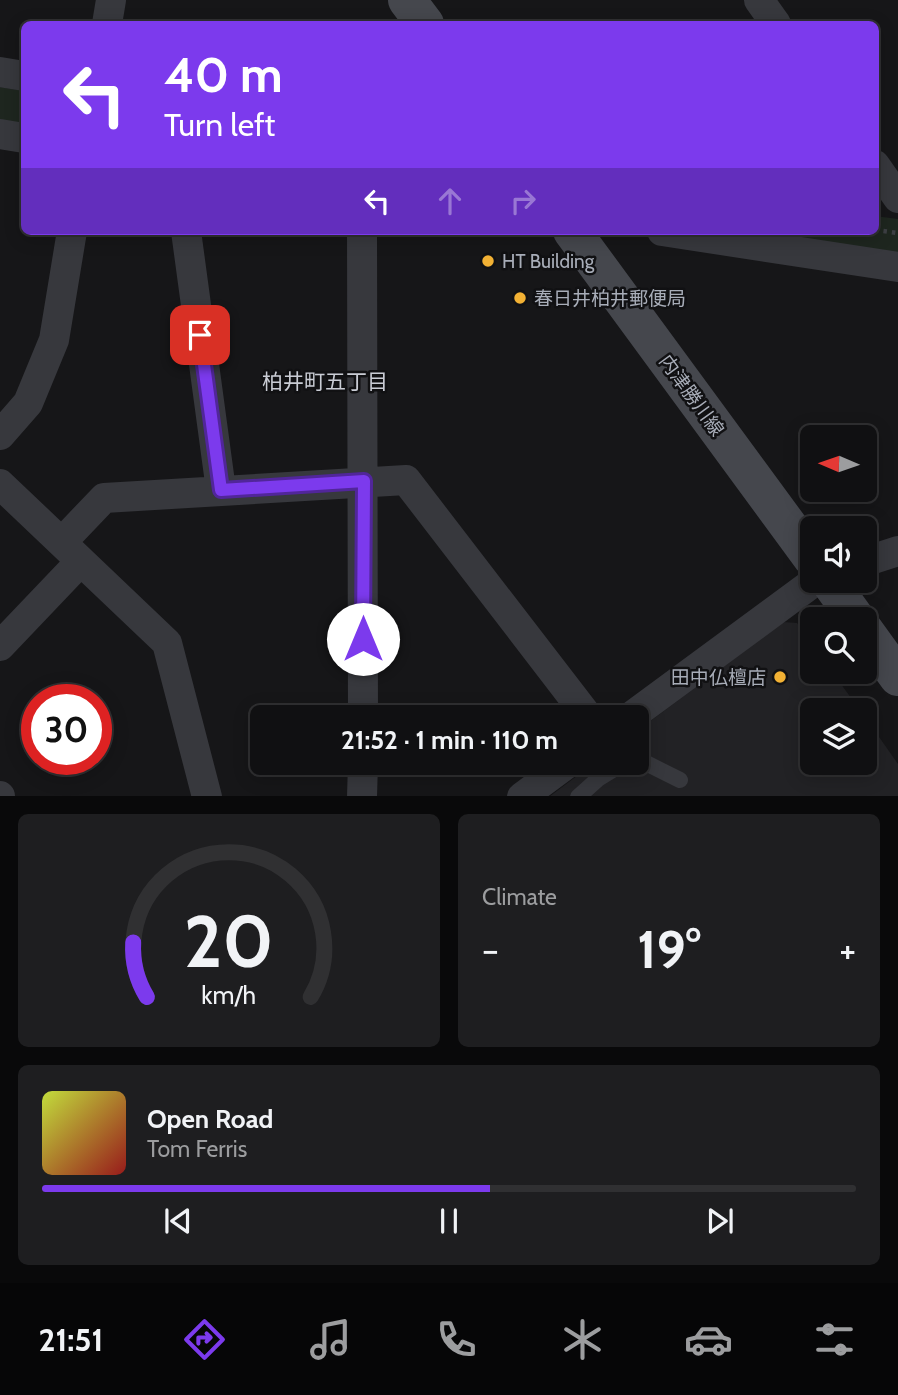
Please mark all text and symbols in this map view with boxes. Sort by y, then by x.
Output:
text: 40 m [164,45,283,104]
icon: left [49,49,140,140]
text: Turn left [164,105,275,144]
icon: left [358,182,396,220]
icon: ahead [431,182,469,220]
icon: right [504,182,542,220]
place label: HT Building [502,250,595,273]
marker: HT Building [480,253,496,269]
place label: 春日井柏井郵便局 [534,287,686,310]
marker: 春日井柏井郵便局 [512,290,528,306]
pin [170,305,230,365]
icon: arrive [181,316,219,354]
street label: 内津勝川線 [654,350,729,440]
district label: 柏井町五丁目 [262,369,388,394]
north arrow [800,425,877,502]
map controls [800,425,877,775]
button: sound [800,516,877,593]
position arrow [326,602,400,676]
button: search [800,607,877,684]
place label: 田中仏檀店 [671,666,766,689]
marker: 田中仏檀店 [772,669,788,685]
speed limit sign: 30 [21,684,112,775]
button: layers [800,698,877,775]
text: 21:52 · 1 min · 110 m [341,724,558,756]
text: Climate [482,883,557,911]
text: 20 [184,897,274,985]
text: 19° [637,918,701,981]
text: − [482,926,499,973]
text: + [839,926,856,973]
text: km/h [202,979,256,1009]
text: Open Road [147,1103,273,1135]
text: Tom Ferris [147,1135,247,1163]
icon: previous [159,1202,197,1240]
icon: pause [430,1202,468,1240]
icon: next [701,1202,739,1240]
icon: directions [180,1315,229,1364]
icon: music [306,1315,355,1364]
icon: phone [432,1315,481,1364]
icon: climate [558,1315,607,1364]
icon: car [684,1315,733,1364]
icon: filters [810,1315,859,1364]
text: 21:51 [39,1320,103,1359]

